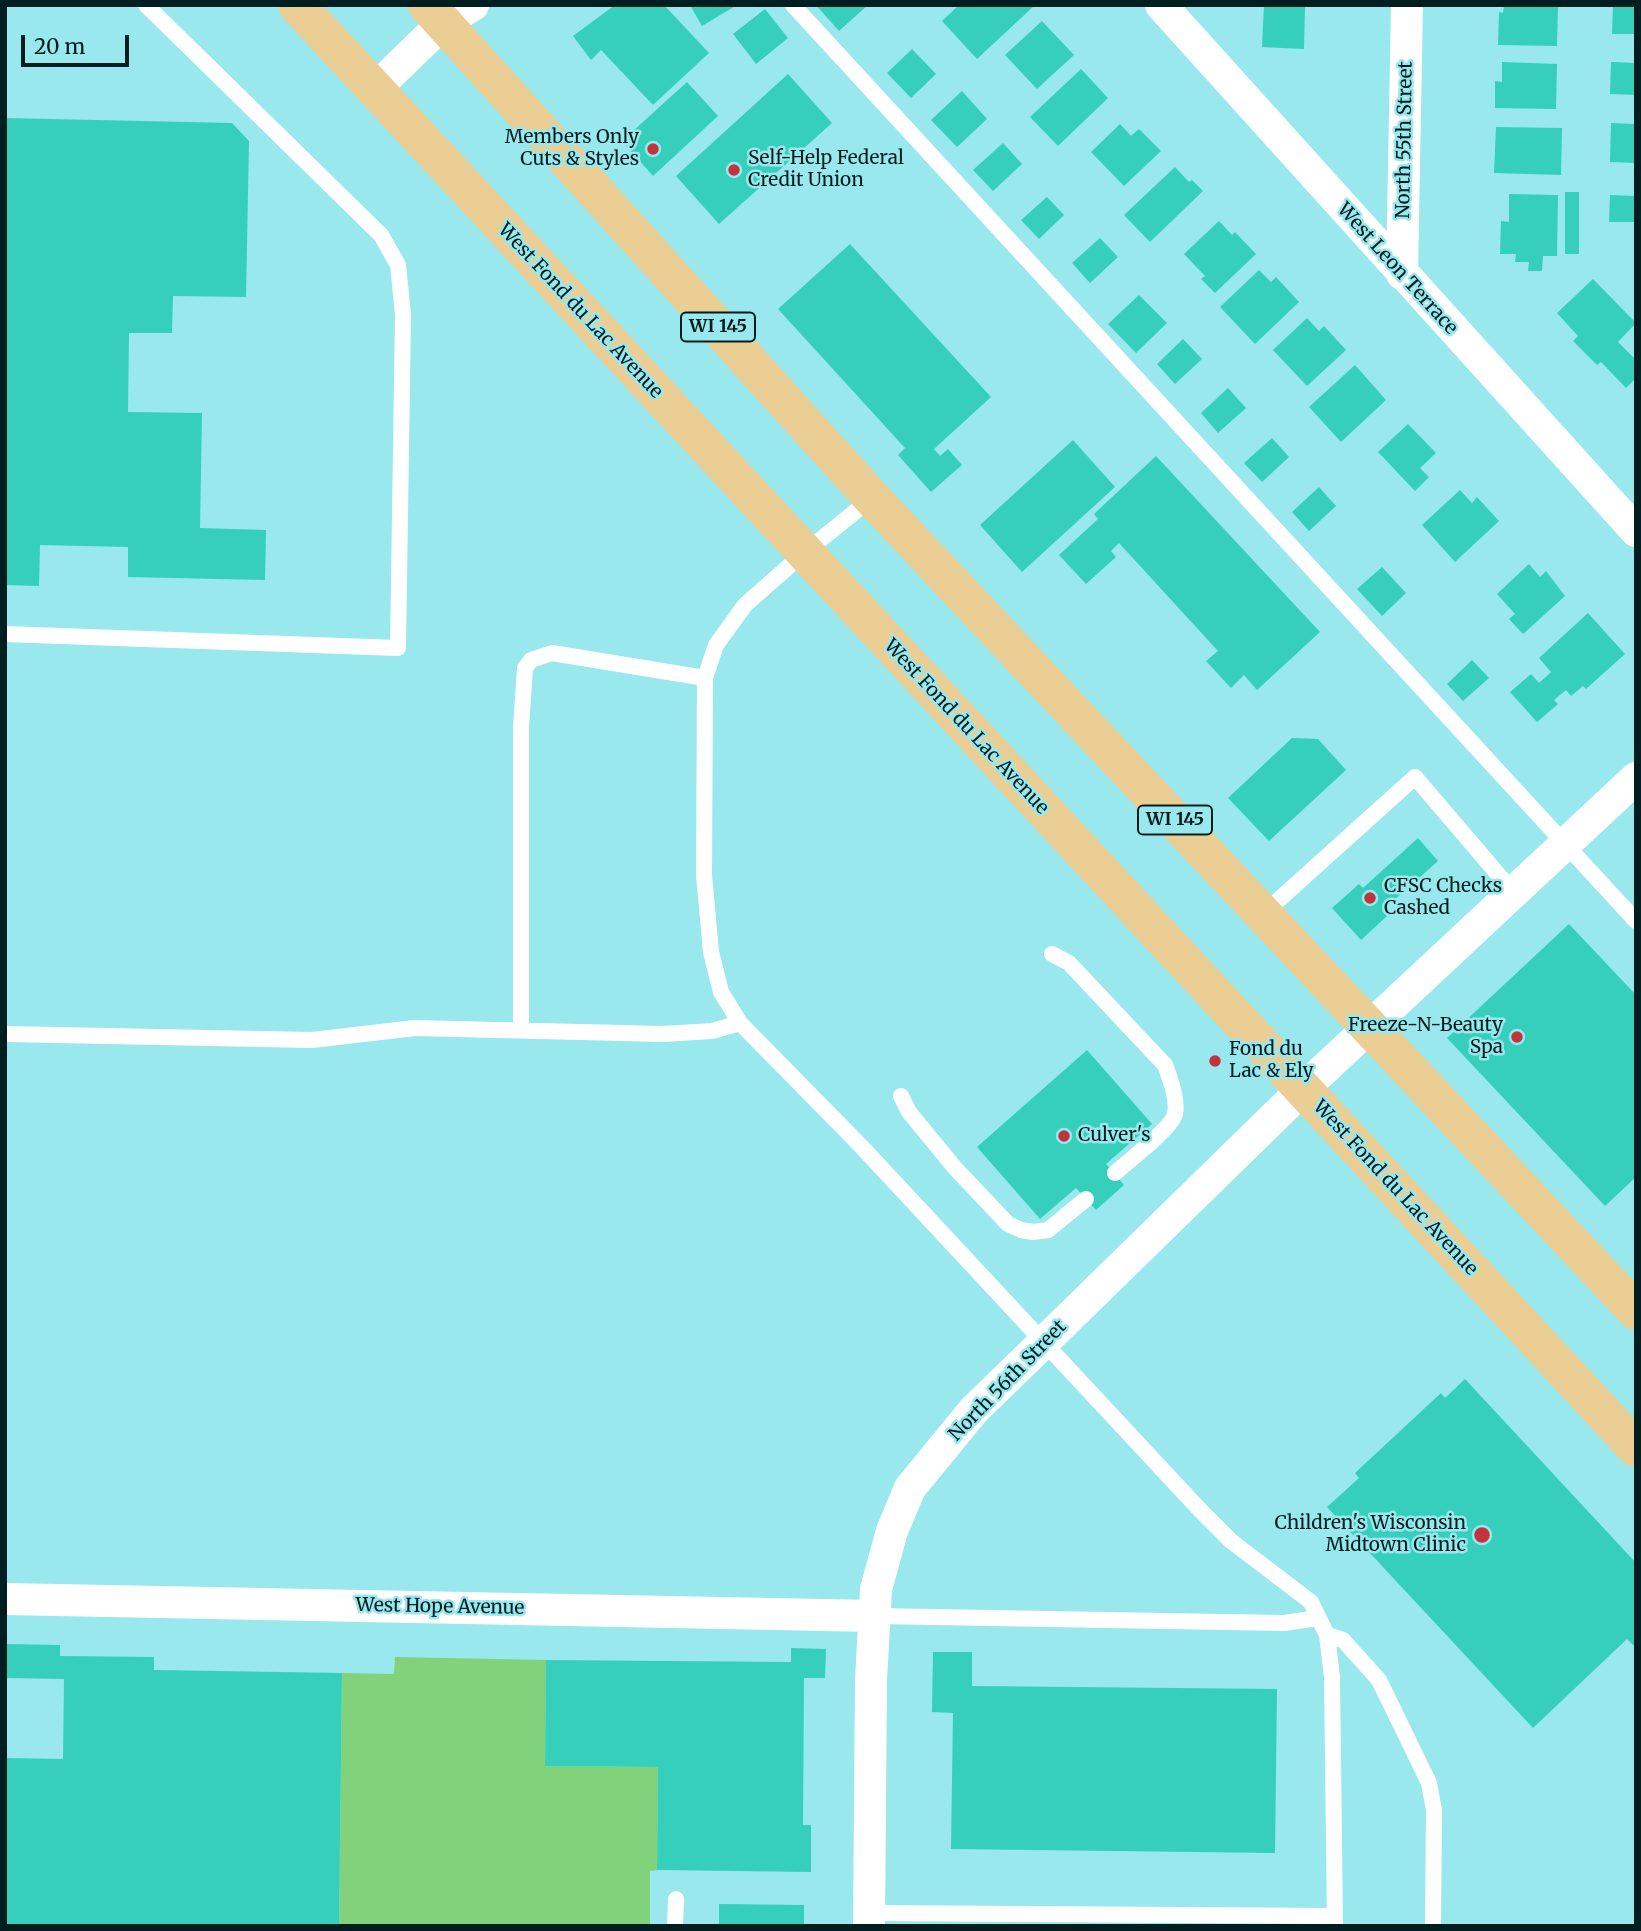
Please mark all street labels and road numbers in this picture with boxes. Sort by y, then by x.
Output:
street label: North 55th Street [1392,61,1418,219]
street label: West Leon Terrace [1332,199,1462,339]
street label: West Fond du Lac Avenue [493,219,667,403]
road number: WI 145 [681,312,755,342]
street label: West Fond du Lac Avenue [879,635,1053,819]
road number: WI 145 [1138,806,1212,834]
street label: West Fond du Lac Avenue [1308,1096,1482,1280]
street label: North 56th Street [944,1316,1072,1446]
street label: West Hope Avenue [355,1594,525,1620]

